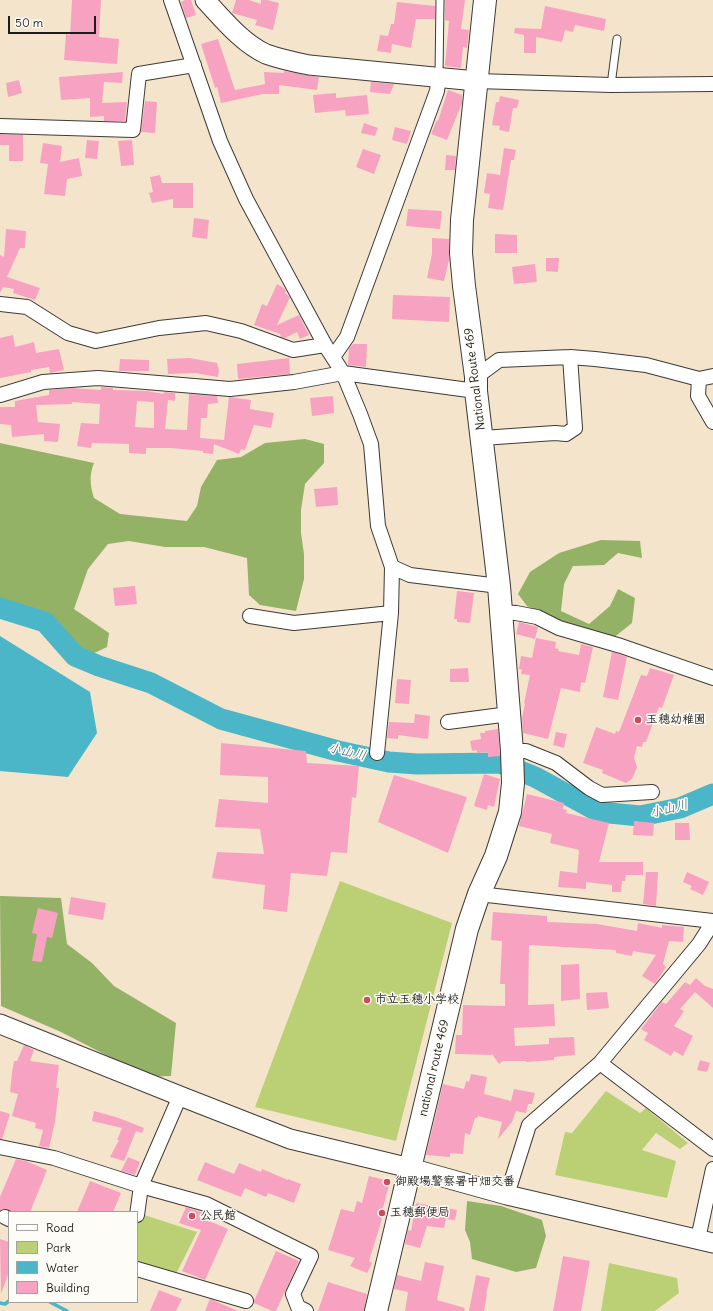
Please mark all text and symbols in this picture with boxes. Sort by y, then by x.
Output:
scale bar [10,8,98,34]
text: 50 m [15,15,43,30]
street label: National Route 469 [462,327,488,431]
place label: 玉穂幼稚園 [646,713,706,727]
marker: 玉穂幼稚園 [633,715,643,725]
water label: 小山川 [326,740,368,764]
water label: 小山川 [648,797,690,821]
place label: 市立玉穂小学校 [375,993,459,1007]
marker: 市立玉穂小学校 [362,995,372,1005]
street label: national route 469 [416,1018,452,1118]
place label: 御殿場警察署中畑交番 [395,1175,515,1189]
marker: 御殿場警察署中畑交番 [382,1177,392,1187]
place label: 玉穂郵便局 [390,1206,450,1220]
marker: 玉穂郵便局 [377,1208,387,1218]
place label: 公民館 [200,1209,236,1223]
legend [8,1211,138,1303]
marker: 公民館 [187,1211,197,1221]
text: Road [46,1220,74,1235]
text: Park [46,1240,71,1255]
text: Water [46,1260,79,1275]
text: Building [46,1280,90,1295]

